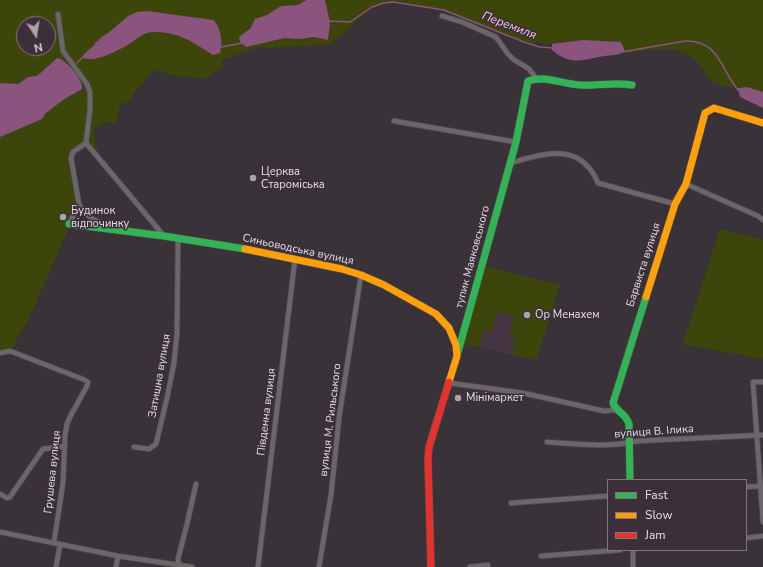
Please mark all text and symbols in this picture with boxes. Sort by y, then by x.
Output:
water label: Перемиля [480,9,538,43]
north arrow [16,16,56,56]
text: N [33,39,44,55]
place label: Церква Староміська [261,165,325,191]
marker: Церква Староміська [248,173,258,183]
place label: Будинок відпочинку [71,204,129,230]
street label: тупик Маяковського [453,204,493,310]
marker: Будинок відпочинку [58,212,68,222]
street label: Барвиста вулиця [624,221,664,309]
street label: Синьоводська вулиця [241,232,355,268]
place label: Ор Менахем [535,308,600,322]
marker: Ор Менахем [522,310,532,320]
street label: Затишна вулиця [146,333,174,419]
street label: вулиця М. Рильського [318,363,344,477]
street label: Південна вулиця [255,368,279,456]
place label: Мінімаркет [466,391,524,405]
marker: Мінімаркет [453,393,463,403]
street label: вулиця В. Ілика [614,423,694,441]
street label: Грушева вулиця [42,430,64,514]
legend [607,479,747,551]
text: Fast [645,487,668,503]
text: Slow [645,507,673,523]
text: Jam [645,527,666,543]

